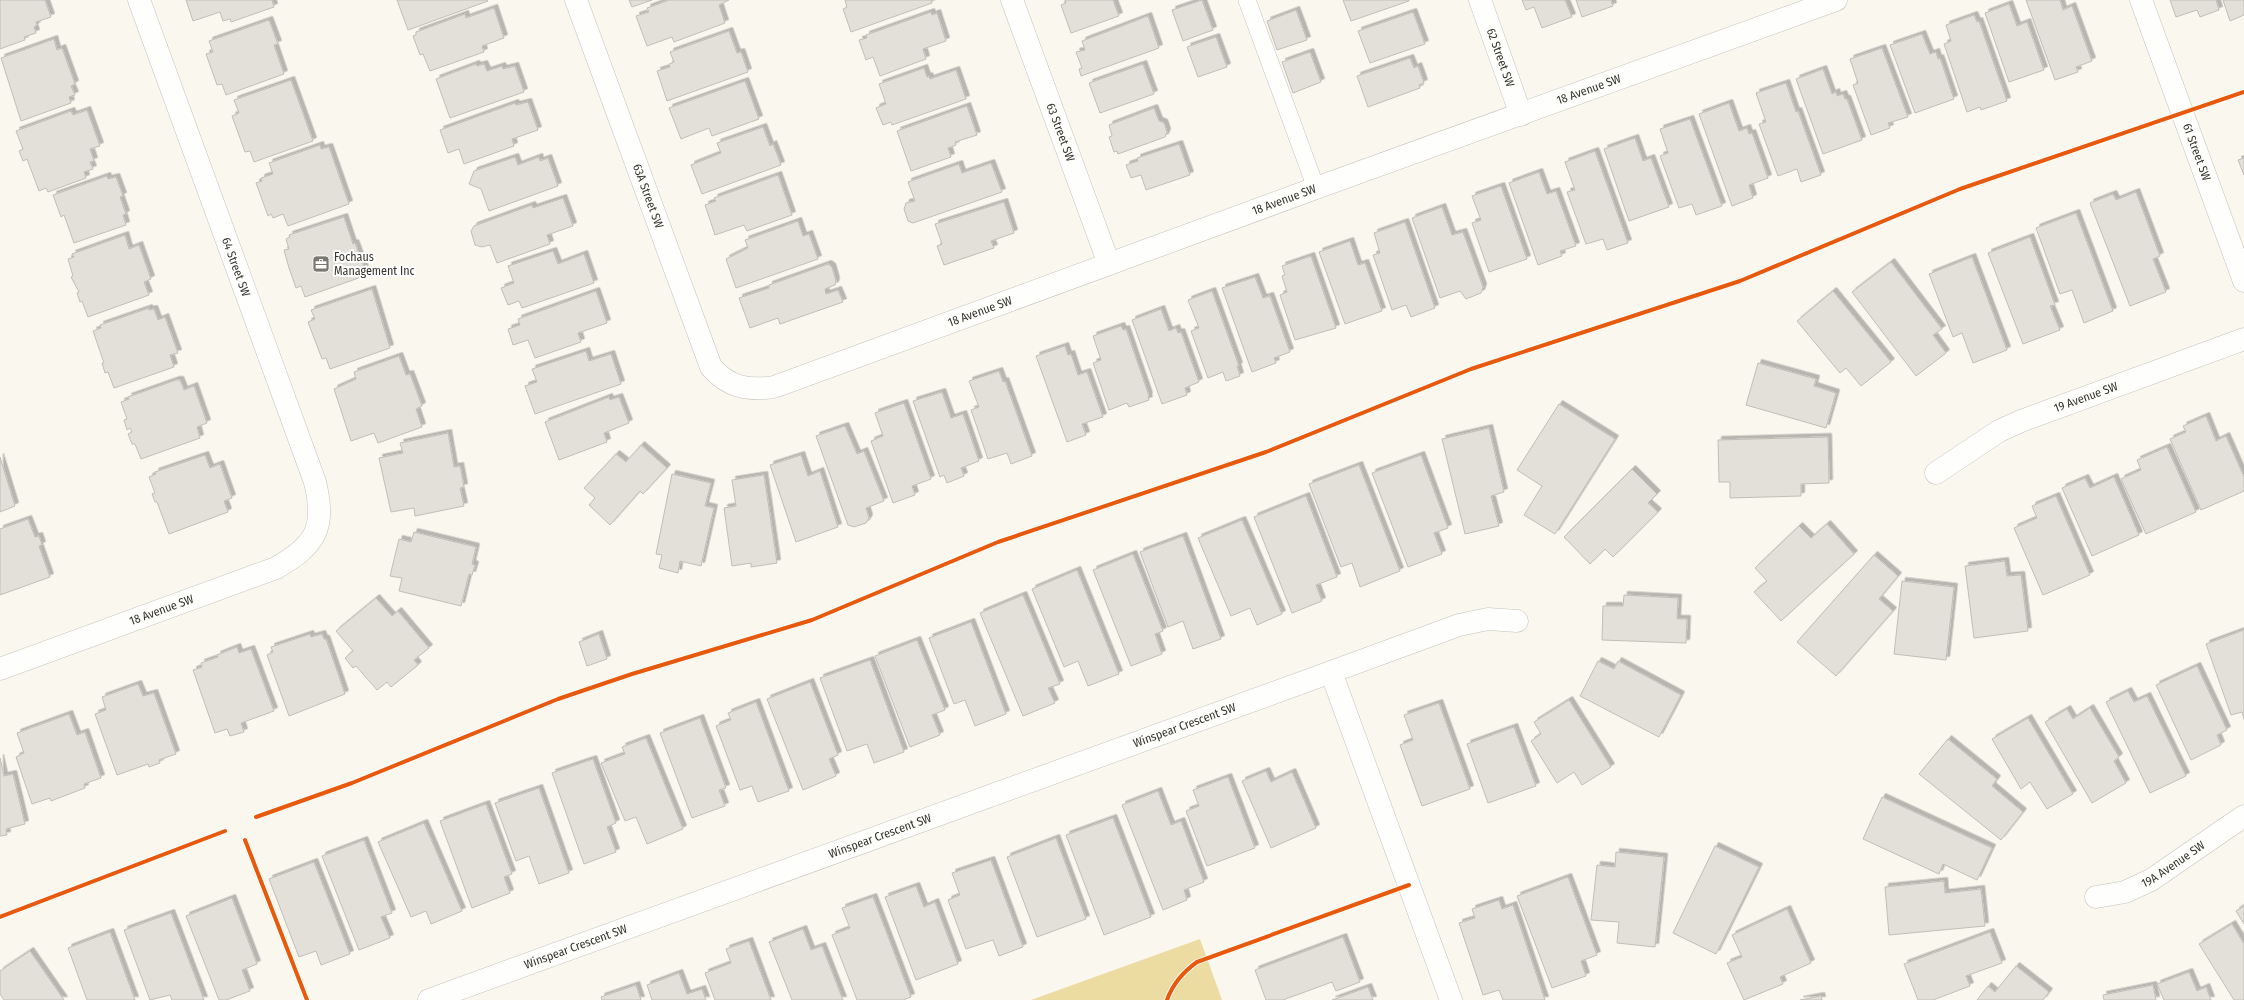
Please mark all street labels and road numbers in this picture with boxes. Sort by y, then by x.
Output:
street label: 62 Street SW [1484,26,1517,89]
street label: 18 Avenue SW [1555,71,1623,107]
street label: 63 Street SW [1043,101,1078,164]
street label: 61 Street SW [2180,121,2214,183]
street label: 63A Street SW [630,162,666,230]
street label: 18 Avenue SW [1250,182,1318,218]
street label: 64 Street SW [219,236,253,298]
street label: 18 Avenue SW [946,293,1014,330]
street label: 19 Avenue SW [2052,379,2120,415]
street label: 18 Avenue SW [128,592,196,628]
street label: Winspear Crescent SW [1131,700,1238,750]
street label: Winspear Crescent SW [827,811,933,861]
street label: 19A Avenue SW [2139,838,2207,890]
street label: Winspear Crescent SW [522,922,629,972]

